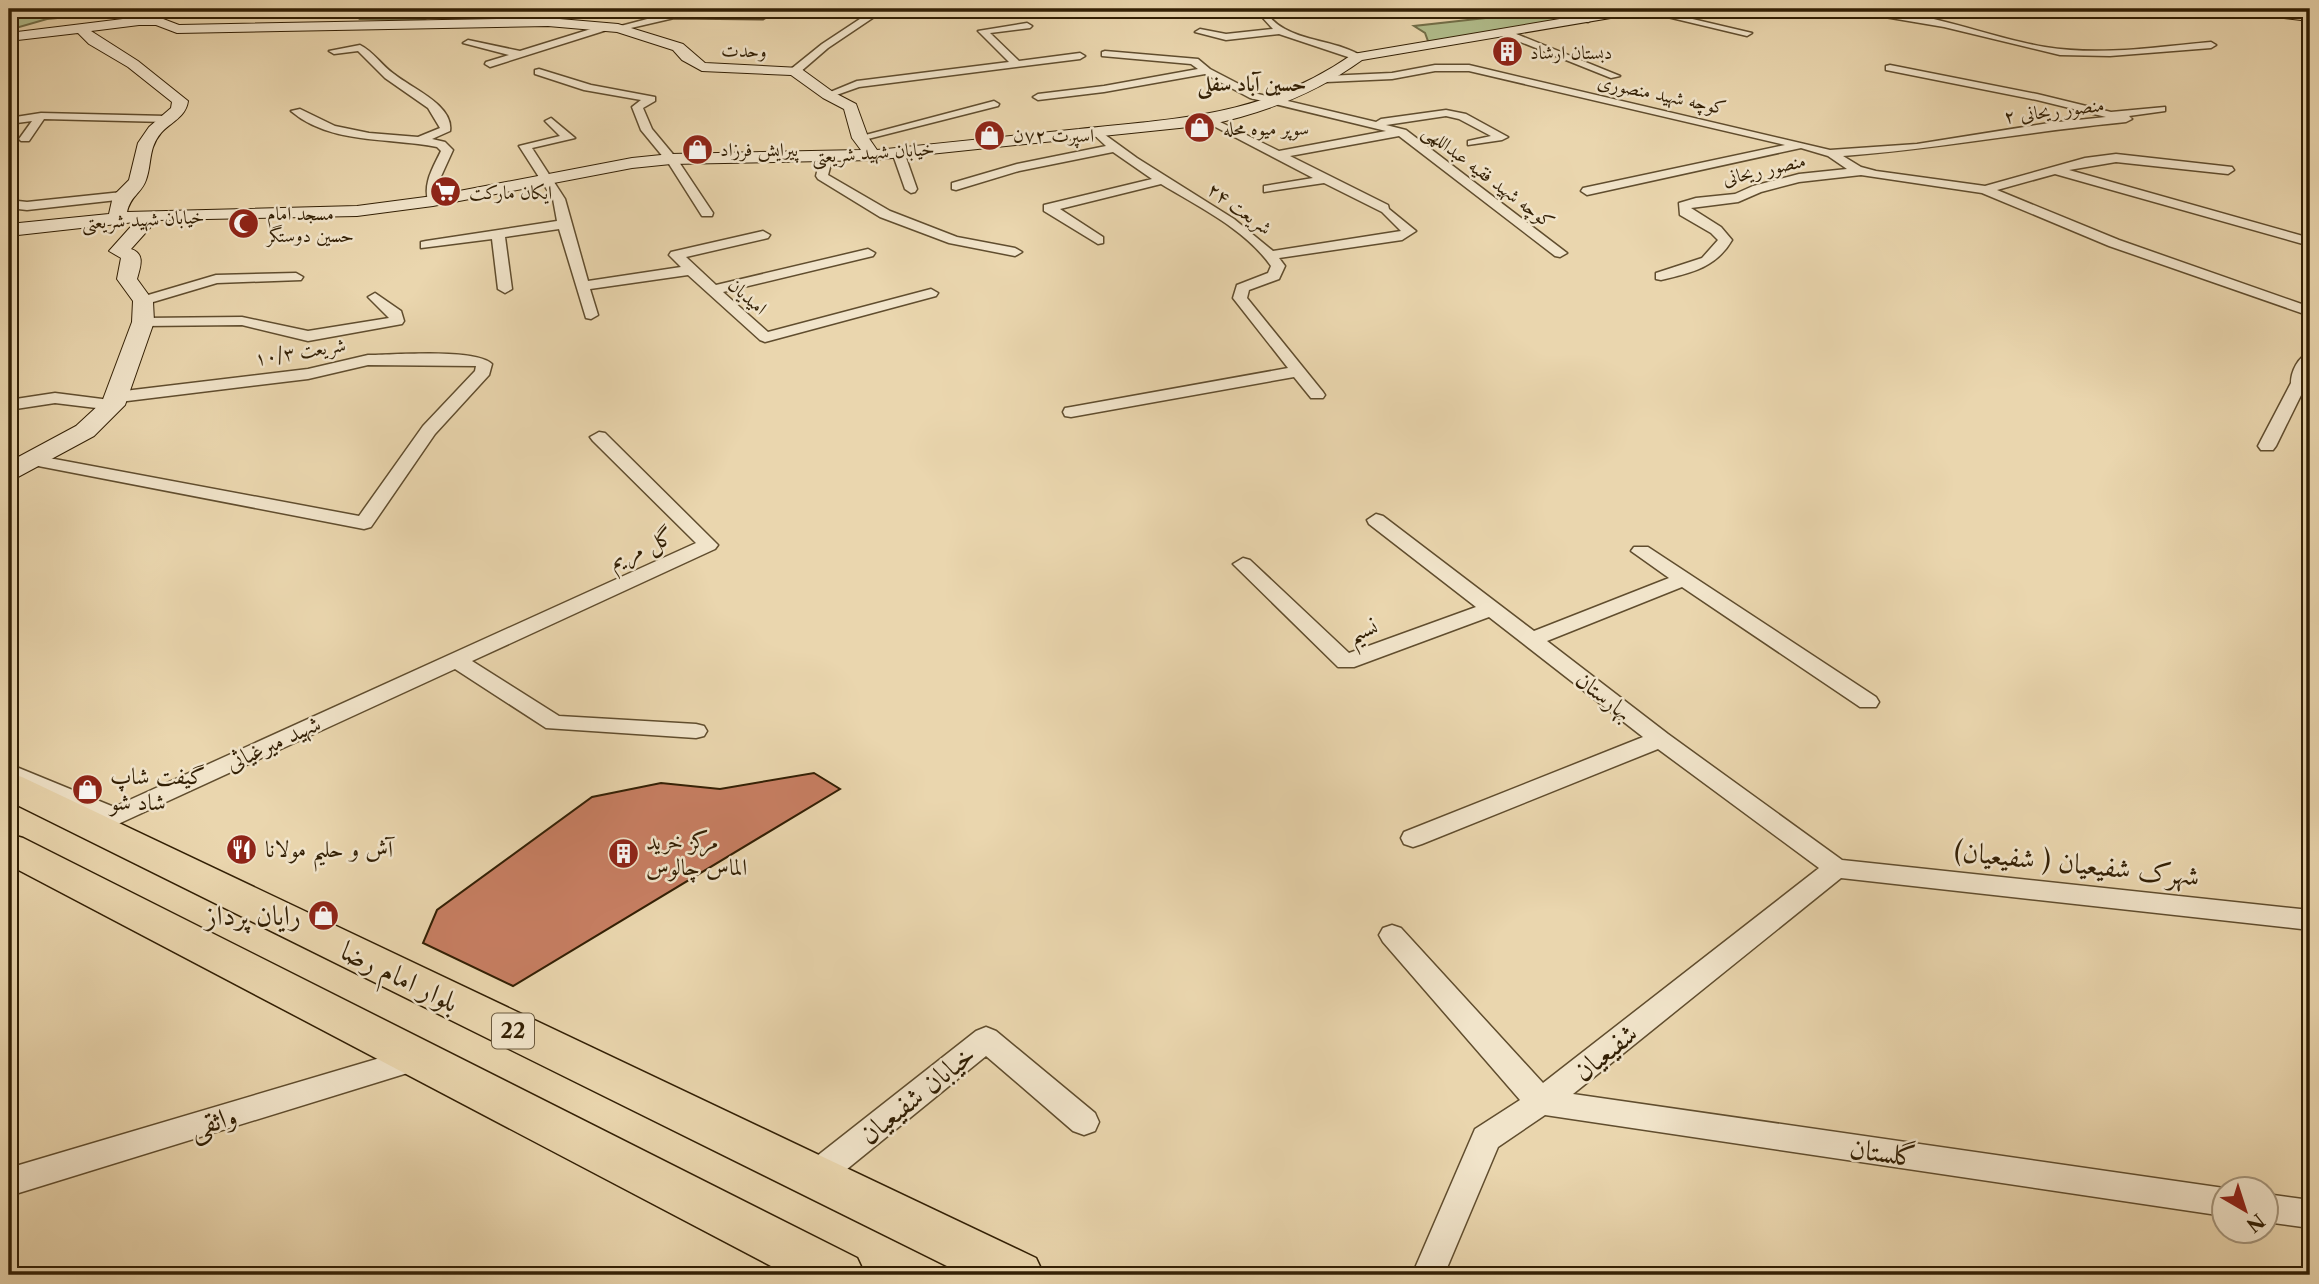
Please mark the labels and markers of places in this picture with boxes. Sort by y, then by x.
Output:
building icon: دبستان ارشاد [1490,35,1524,69]
place label: دبستان ارشاد [1530,41,1612,64]
shop icon: سوپر میوه محله [1183,111,1217,145]
place label: سوپر میوه محله [1223,117,1309,141]
shop icon: اسپرت ۷۲ن [973,118,1007,152]
place label: اسپرت ۷۲ن [1013,124,1094,149]
shop icon: پیرایش فرزاد [680,132,714,166]
place label: پیرایش فرزاد [720,138,799,163]
supermarket icon: ایکان مارکت [429,175,463,209]
place label: ایکان مارکت [469,181,552,205]
place label: مسجد امام حسین دوستگر [265,202,354,248]
mosque icon: مسجد امام حسین دوستگر [227,207,261,241]
place label: گیفت شاپ شاد شو [108,762,206,817]
shop icon: گیفت شاپ شاد شو [70,772,104,806]
place label: مرکز خرید الماس چالوس [646,827,747,883]
restaurant icon: آش و حلیم مولانا [225,832,259,866]
place label: آش و حلیم مولانا [265,835,396,872]
building icon: مرکز خرید الماس چالوس [606,837,640,871]
place label: رایان پرداز [202,898,301,934]
shop icon: رایان پرداز [307,898,341,932]

